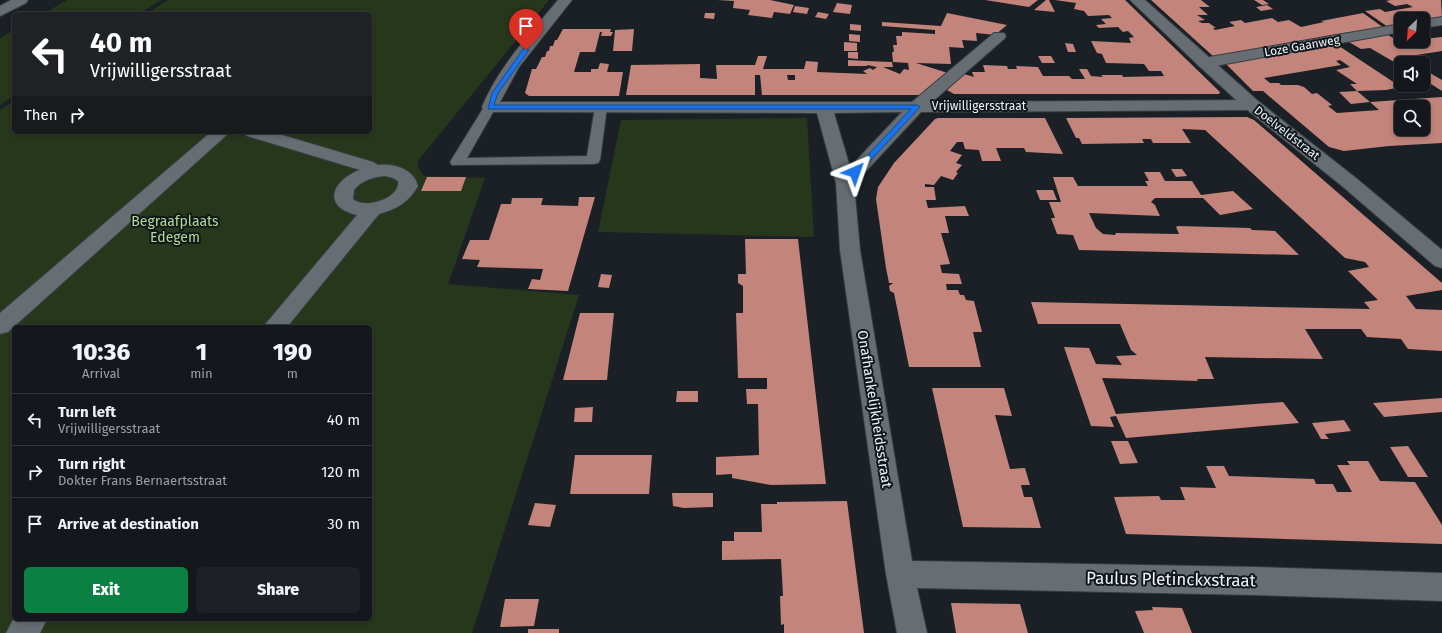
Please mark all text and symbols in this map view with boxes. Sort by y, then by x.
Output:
pin [509,9,543,50]
north arrow [1394,12,1430,48]
map controls [1394,12,1430,136]
icon: arrive [515,15,537,37]
text: 40 m [90,26,153,59]
icon: left [24,28,76,80]
street label: Loze Gaanweg [1263,32,1342,60]
button: sound [1394,56,1430,92]
text: Vrijwilligersstraat [90,60,232,82]
street label: Vrijwilligersstraat [932,99,1027,113]
button: search [1394,100,1430,136]
street label: Doelveldstraat [1251,103,1323,163]
icon: right [66,104,88,126]
text: Then [24,106,58,124]
position arrow [834,151,876,193]
park label: Begraafplaats Edegem [131,213,219,246]
street label: Onafhankelijkheidsstraat [854,329,896,490]
text: 10:36 [72,338,130,366]
text: 1 [196,338,207,366]
text: 190 [273,338,312,366]
text: Arrival [82,366,120,381]
text: min [190,366,213,381]
text: m [287,366,298,381]
text: Turn left [58,403,116,421]
icon: left [24,409,46,431]
text: 40 m [327,411,360,429]
text: Vrijwilligersstraat [58,421,160,436]
text: Turn right [58,455,125,473]
icon: right [24,461,46,483]
text: 120 m [321,463,360,481]
text: Dokter Frans Bernaertsstraat [58,473,227,488]
icon: arrive [24,513,46,535]
text: Arrive at destination [58,515,199,533]
text: 30 m [327,515,360,533]
button: Exit [24,567,188,613]
button: Share [196,567,360,613]
street label: Paulus Pletinckxstraat [1086,568,1257,591]

